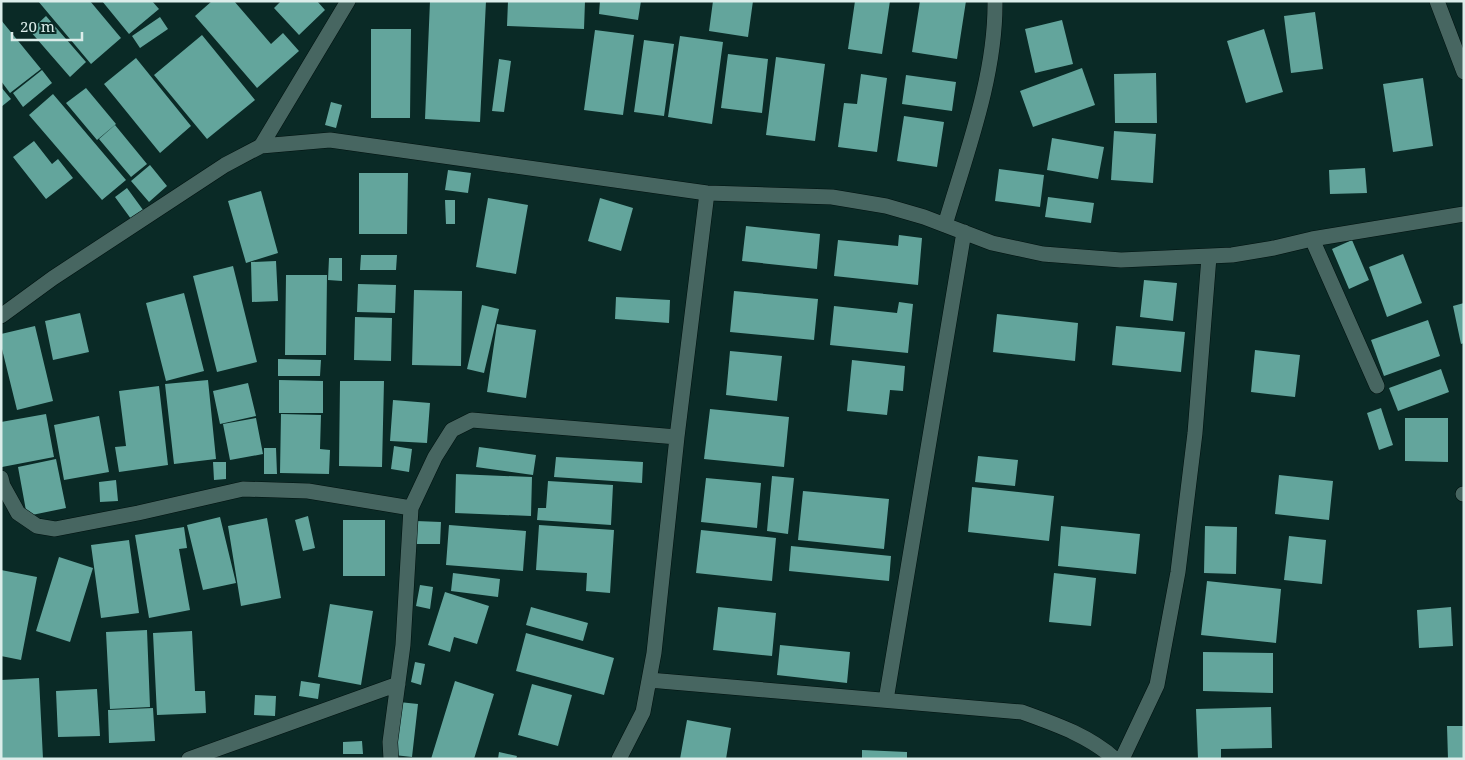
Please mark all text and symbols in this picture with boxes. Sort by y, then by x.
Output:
scale bar [12,10,82,42]
text: 20 m [20,16,55,36]

